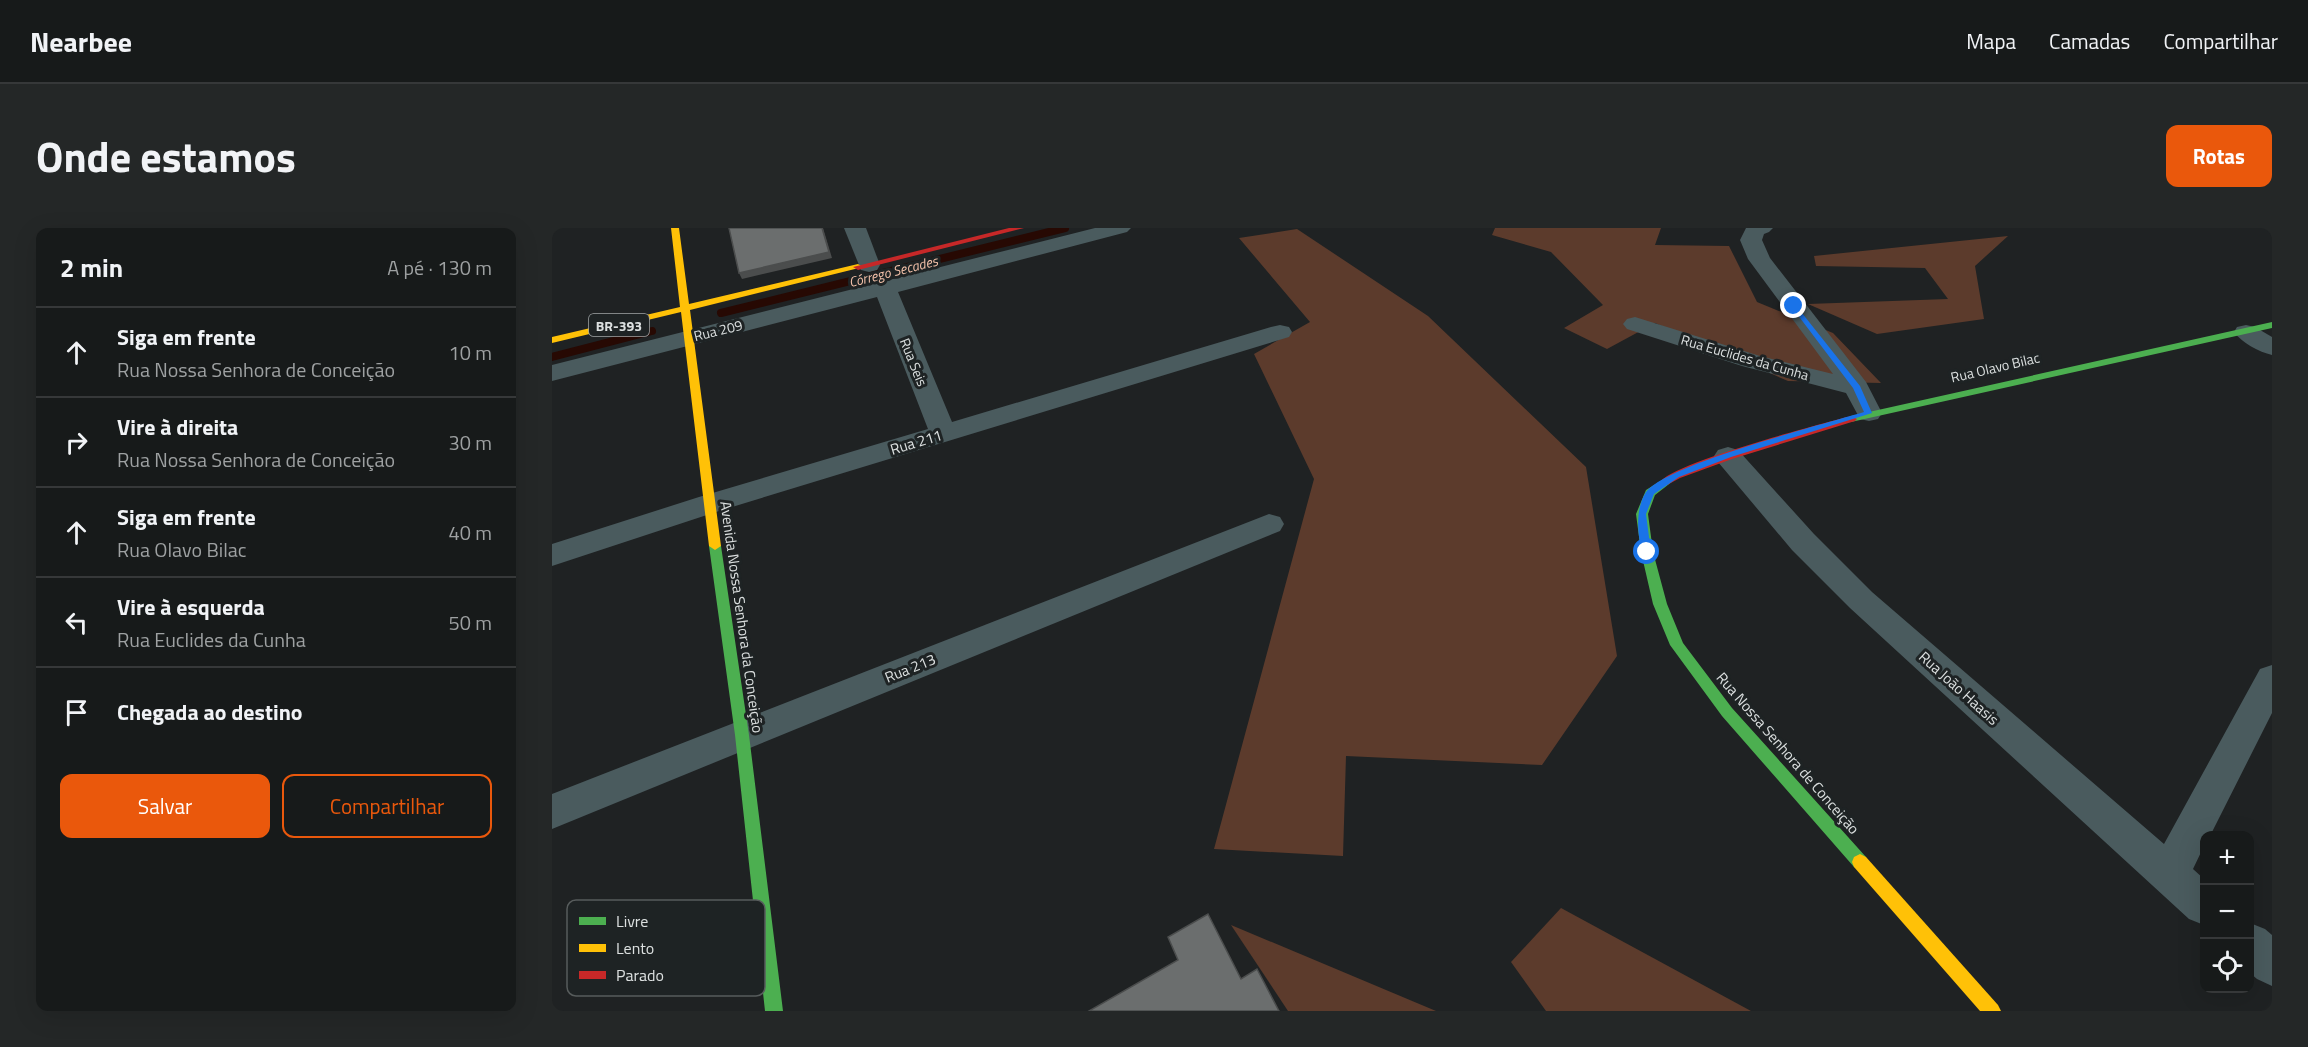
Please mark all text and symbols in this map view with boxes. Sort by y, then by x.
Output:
text: Nearbee [30,20,132,63]
text: Mapa [1966,25,2016,57]
text: Camadas [2049,25,2130,57]
text: Compartilhar [2163,25,2278,57]
text: Onde estamos [36,124,296,188]
button: Rotas [2166,125,2272,187]
text: 2 min [60,248,123,287]
water label: Córrego Secades [846,250,941,292]
text: A pé · 130 m [387,252,492,283]
route end [1780,292,1806,318]
road number: BR-393 [589,314,649,336]
street label: Rua 209 [691,314,745,346]
text: Siga em frente [117,320,256,354]
street label: Rua Euclides da Cunha [1679,329,1811,385]
street label: Rua Seis [895,335,933,389]
icon: ahead [60,336,93,369]
text: 10 m [448,337,492,368]
street label: Rua Olavo Bilac [1948,347,2042,387]
text: Rua Nossa Senhora de Conceição [117,354,395,385]
text: Vire à direita [117,410,238,444]
street label: Rua 211 [887,423,945,461]
icon: right [60,426,93,459]
text: 30 m [448,427,492,458]
text: Rua Nossa Senhora de Conceição [117,444,395,475]
text: Siga em frente [117,500,256,534]
street label: Avenida Nossa Senhora da Conceição [714,500,770,734]
icon: ahead [60,516,93,549]
text: 40 m [448,517,492,548]
text: Rua Olavo Bilac [117,534,247,565]
route start [1633,538,1659,564]
text: Vire à esquerda [117,590,265,624]
icon: left [60,606,93,639]
text: 50 m [448,607,492,638]
text: Rua Euclides da Cunha [117,624,306,655]
street label: Rua João Haasis [1914,646,2004,730]
street label: Rua 213 [881,647,939,689]
street label: Rua Nossa Senhora de Conceição [1711,667,1865,839]
text: Chegada ao destino [117,695,303,729]
icon: arrive [60,696,93,729]
button: Salvar [60,774,270,838]
button: Compartilhar [282,774,492,838]
map controls [2200,831,2254,993]
button: + [2200,831,2254,885]
button: − [2200,885,2254,939]
legend [567,900,765,996]
text: Livre [616,909,648,933]
text: Lento [616,936,654,960]
button: locate [2200,939,2254,993]
text: Parado [616,963,664,987]

